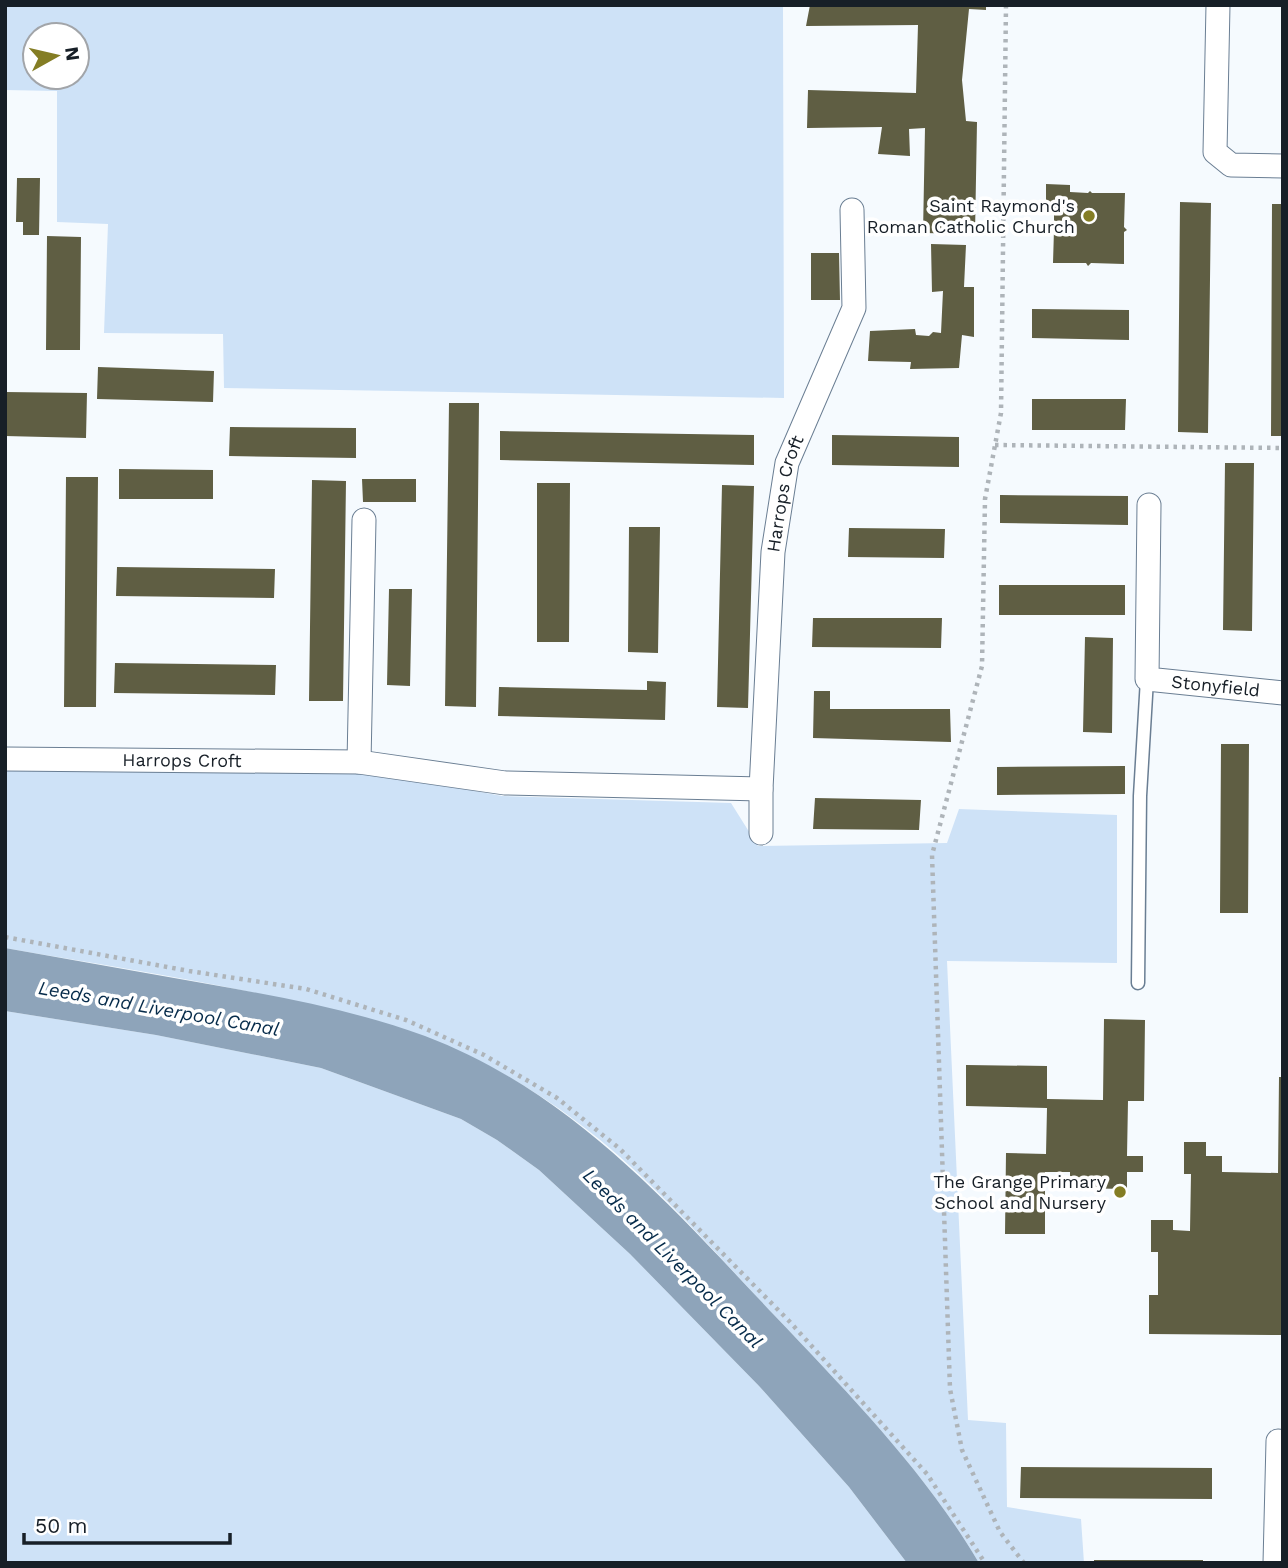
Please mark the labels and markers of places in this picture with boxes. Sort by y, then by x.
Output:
place label: Saint Raymond's Roman Catholic Church [867,195,1075,237]
marker: Saint Raymond's Roman Catholic Church [1081,208,1097,224]
place label: The Grange Primary School and Nursery [933,1171,1107,1213]
marker: The Grange Primary School and Nursery [1112,1184,1128,1200]

